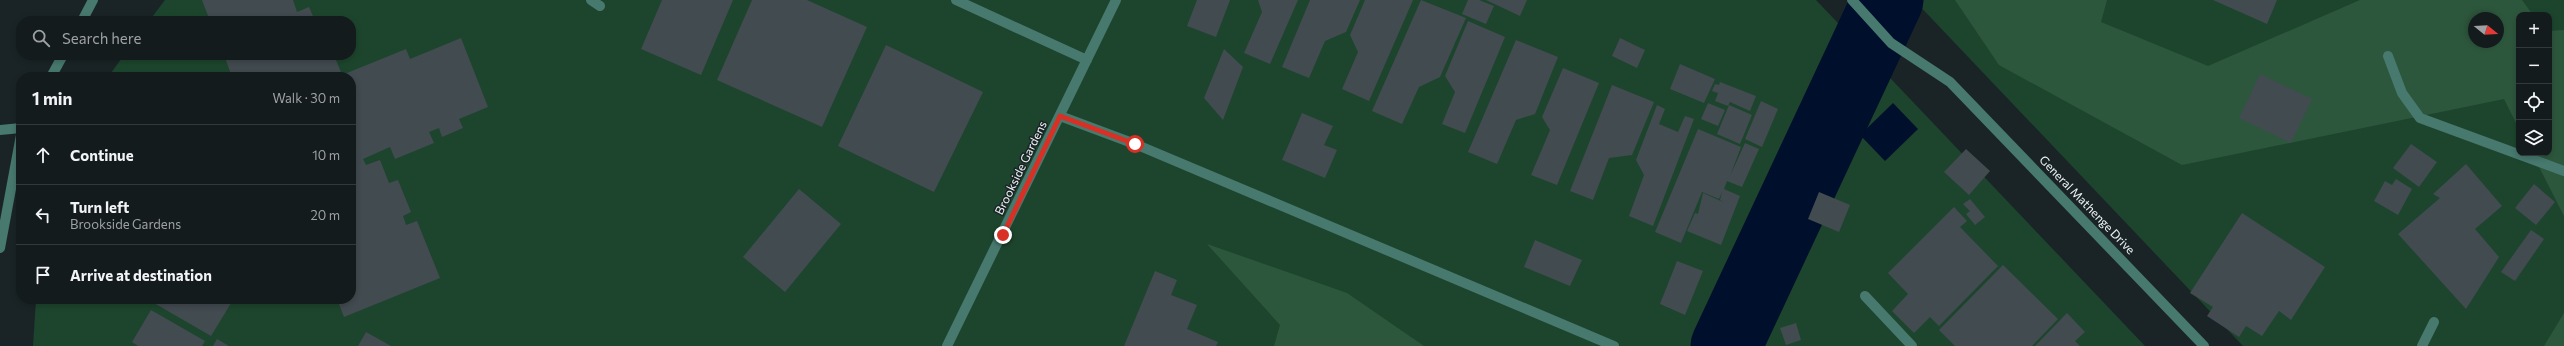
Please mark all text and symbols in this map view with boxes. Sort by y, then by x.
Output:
north arrow [2468,12,2504,48]
map controls [2516,12,2552,156]
button: + [2516,12,2552,48]
search box [16,16,356,60]
icon: search [30,27,52,49]
text: Search here [62,29,141,47]
button: − [2516,48,2552,84]
button: locate [2516,84,2552,120]
text: 1 min [32,88,72,109]
text: Walk · 30 m [273,90,340,106]
street label: Brookside Gardens [991,118,1049,217]
button: layers [2516,120,2552,156]
route start [1126,135,1144,153]
icon: ahead [32,144,54,166]
text: Continue [70,146,134,164]
text: 10 m [312,147,340,163]
street label: General Mathenge Drive [2037,152,2138,256]
text: Turn left [70,198,129,216]
icon: left [32,204,54,226]
text: 20 m [311,207,340,223]
text: Brookside Gardens [70,216,181,232]
route end [994,226,1012,244]
icon: arrive [32,264,54,286]
text: Arrive at destination [70,266,212,284]

